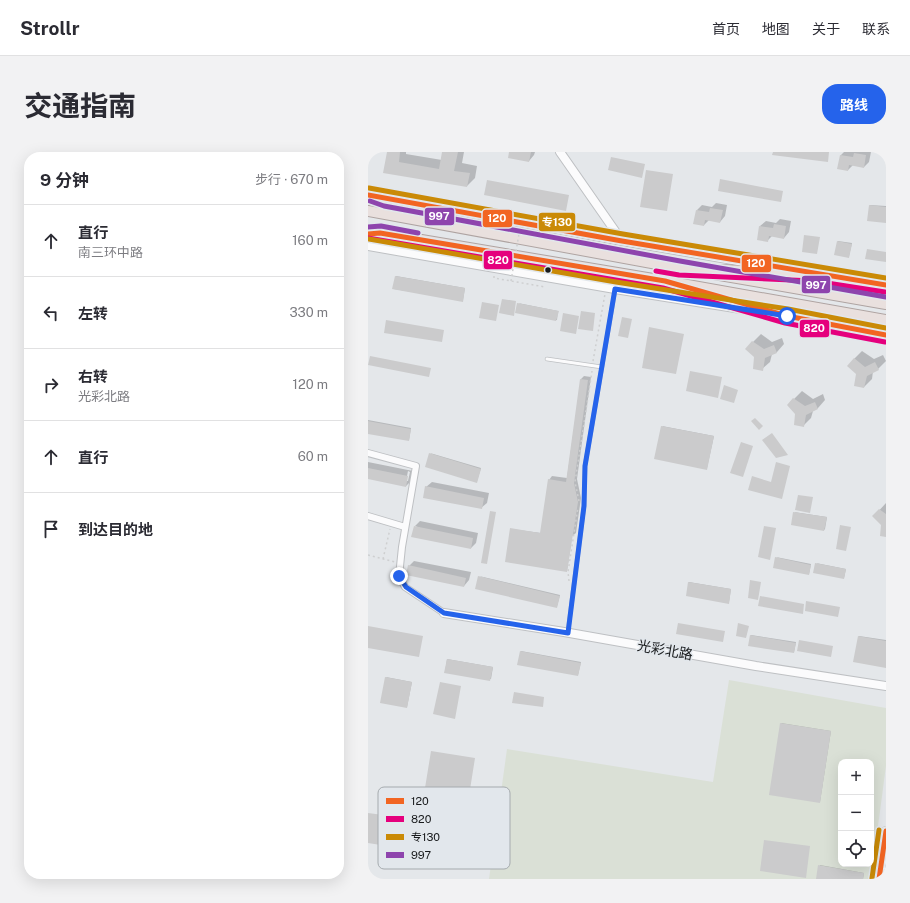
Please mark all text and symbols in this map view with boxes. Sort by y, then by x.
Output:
text: Strollr [20,17,79,39]
text: 首页 [712,21,740,37]
text: 地图 [762,21,790,37]
text: 关于 [812,21,840,37]
text: 联系 [862,21,890,37]
button: 路线 [822,84,886,124]
text: 交通指南 [24,89,136,122]
text: 9 分钟 [40,170,89,190]
text: 步行 · 670 m [255,172,328,187]
line badge: 997 [424,207,455,226]
line badge: 120 [482,209,513,228]
text: 997 [428,210,450,222]
text: 120 [488,212,506,224]
line badge: 专130 [538,212,576,232]
text: 专130 [542,216,572,228]
text: 直行 [78,224,108,241]
icon: ahead [40,230,62,252]
text: 160 m [292,233,328,248]
text: 南三环中路 [78,245,143,260]
line badge: 820 [483,250,513,270]
text: 820 [487,254,509,266]
line badge: 120 [741,254,772,273]
text: 120 [747,257,765,269]
unlabelled marker [543,265,553,275]
line badge: 997 [801,275,831,294]
text: 997 [805,279,827,291]
icon: left [40,302,62,324]
text: 左转 [78,305,108,322]
text: 330 m [289,305,328,320]
route start [778,307,796,325]
line badge: 820 [799,319,830,338]
text: 820 [803,322,825,334]
text: 右转 [78,368,108,385]
icon: right [40,374,62,396]
text: 120 m [293,377,328,392]
text: 光彩北路 [78,389,130,404]
icon: ahead [40,446,62,468]
text: 直行 [78,449,108,466]
text: 60 m [298,449,328,464]
icon: arrive [40,518,62,540]
text: 到达目的地 [78,521,153,538]
route end [390,567,408,585]
street label: 光彩北路 [636,637,694,663]
map controls [838,759,874,867]
button: + [838,759,874,795]
legend [378,787,510,869]
text: 120 [411,795,429,807]
button: − [838,795,874,831]
text: 820 [411,813,432,825]
text: 专130 [411,831,440,843]
button: locate [838,831,874,867]
text: 997 [411,849,431,861]

